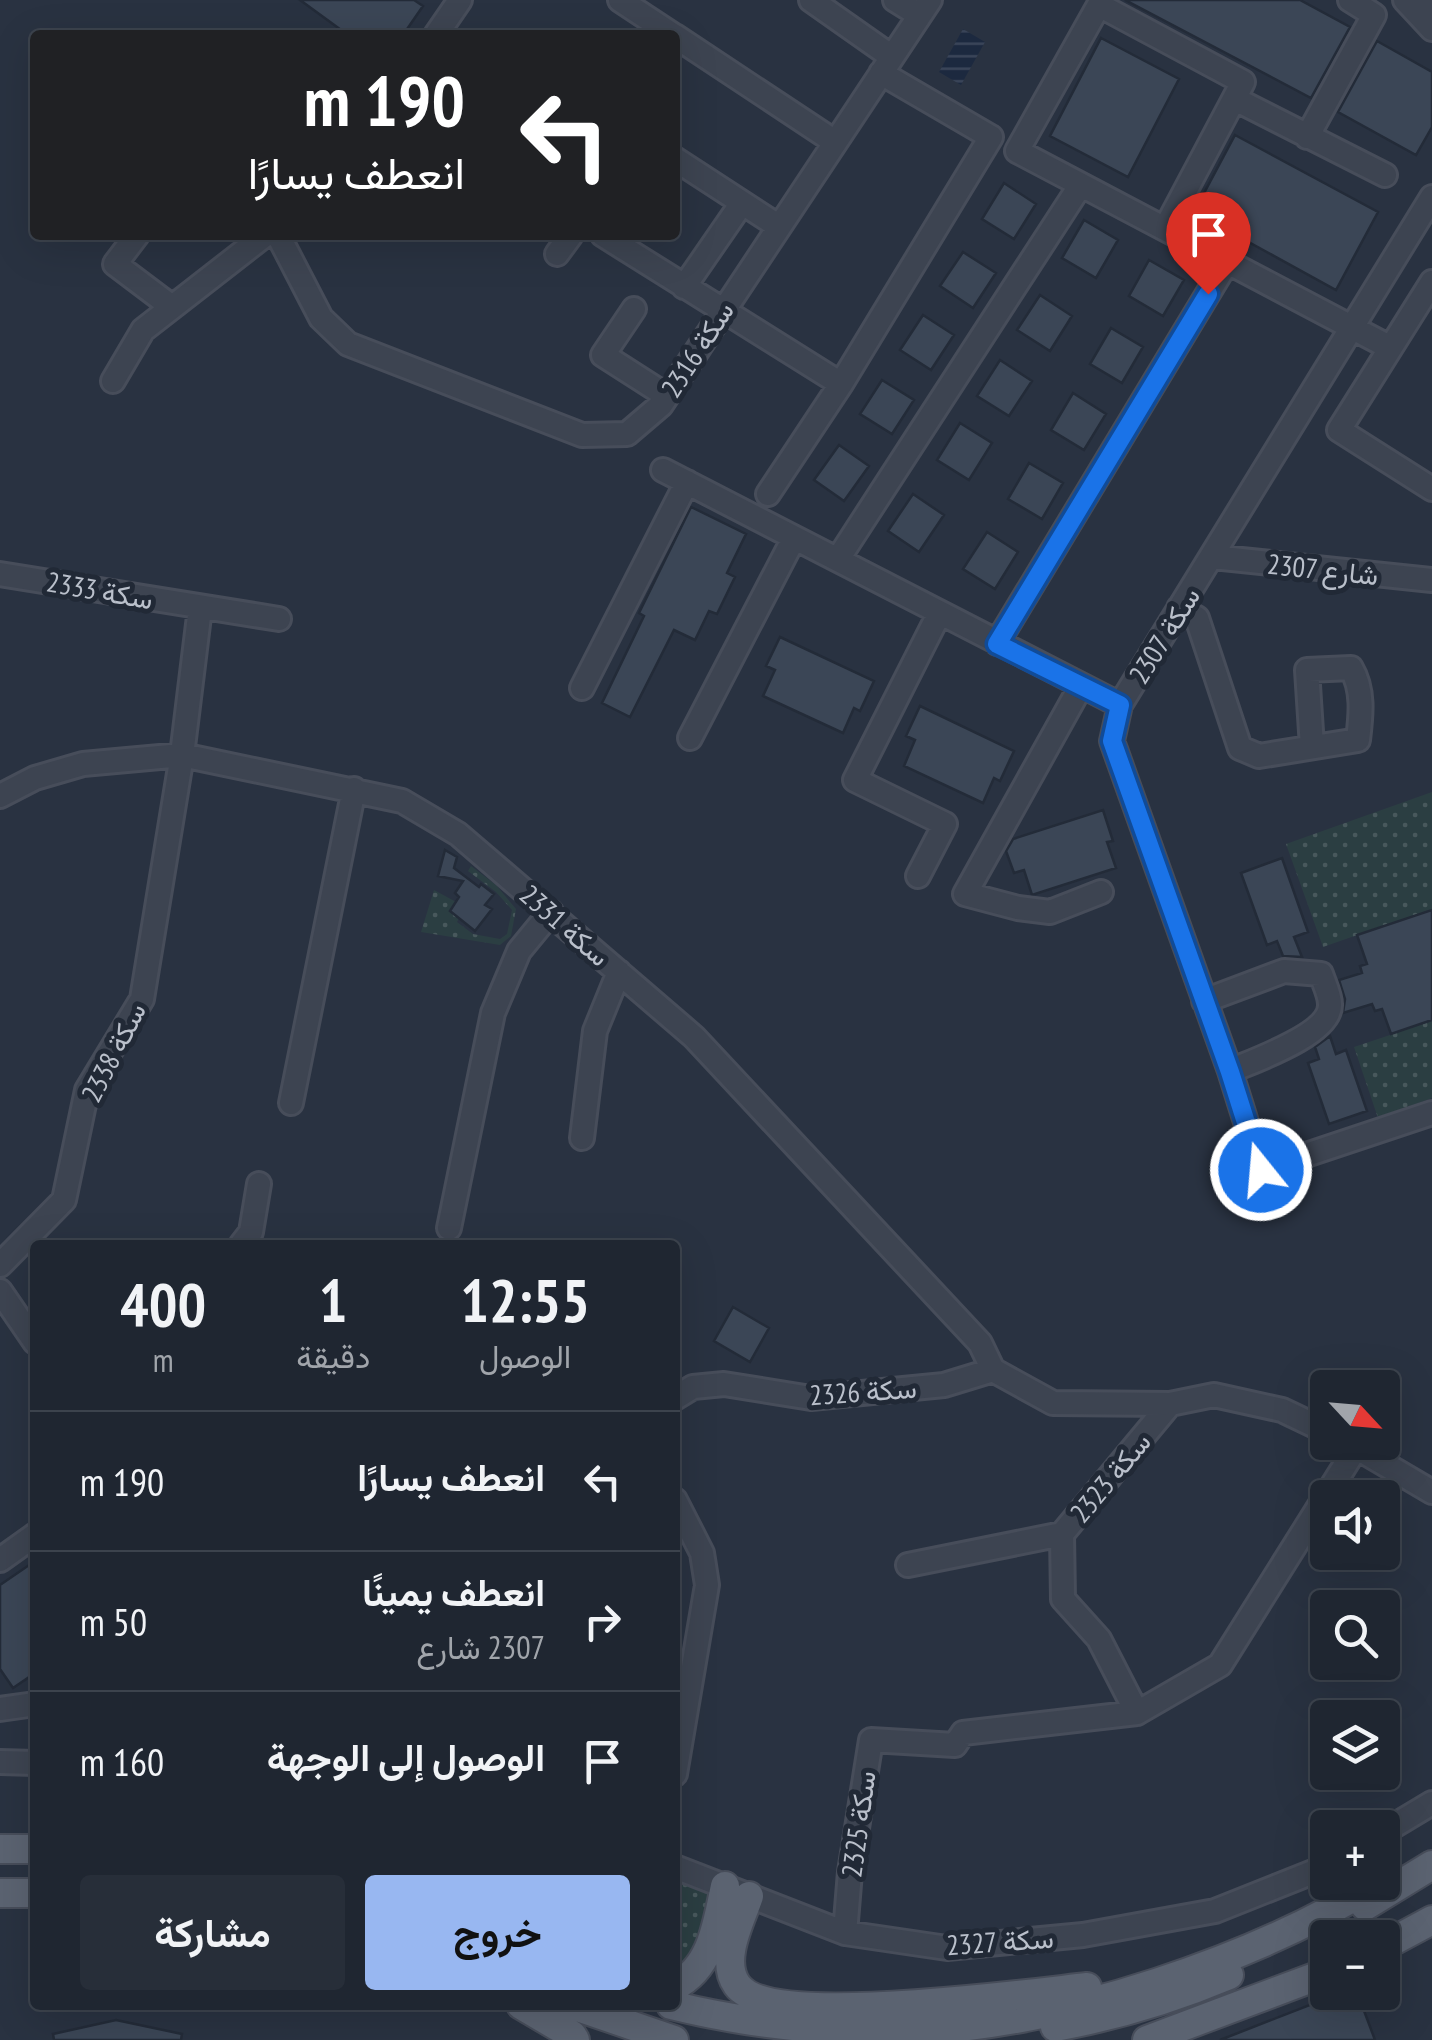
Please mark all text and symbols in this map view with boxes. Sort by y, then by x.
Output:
text: 190 m [304,55,465,145]
icon: left [500,70,630,200]
text: انعطف يسارًا [248,143,465,201]
pin [1166,192,1251,295]
icon: arrive [1181,207,1236,262]
street label: 2316 سكة [652,294,742,404]
street label: 2307 شارع [1266,545,1380,594]
street label: سكة 2333 [44,562,156,618]
street label: سكة 2307 [1120,580,1208,690]
street label: سكة 2331 [512,876,618,974]
street label: سكة 2338 [72,996,154,1108]
position arrow [1209,1118,1313,1222]
text: 1 [319,1261,348,1339]
text: 12:55 [460,1261,590,1339]
text: 400 [120,1265,206,1343]
text: دقيقة [296,1335,370,1377]
text: الوصول [479,1335,571,1377]
text: m [153,1339,174,1381]
street label: سكة 2326 [808,1369,918,1413]
north arrow [1310,1370,1400,1460]
map controls [1310,1370,1400,2010]
street label: سكة 2323 [1061,1424,1159,1530]
text: انعطف يسارًا [357,1452,545,1501]
icon: left [575,1454,630,1509]
text: 190 m [80,1457,164,1506]
button: sound [1310,1480,1400,1570]
text: انعطف يمينًا [362,1567,545,1616]
button: search [1310,1590,1400,1680]
icon: right [575,1594,630,1649]
text: 50 m [80,1597,147,1646]
text: 2307 شارع [416,1626,545,1668]
button: layers [1310,1700,1400,1790]
text: الوصول إلى الوجهة [267,1732,545,1781]
icon: arrive [575,1734,630,1789]
text: 160 m [80,1737,164,1786]
street label: سكة 2325 [832,1768,884,1880]
button: + [1310,1810,1400,1900]
button: مشاركة [80,1875,345,1990]
button: خروج [365,1875,630,1990]
street label: سكة 2327 [945,1919,1055,1963]
button: − [1310,1920,1400,2010]

